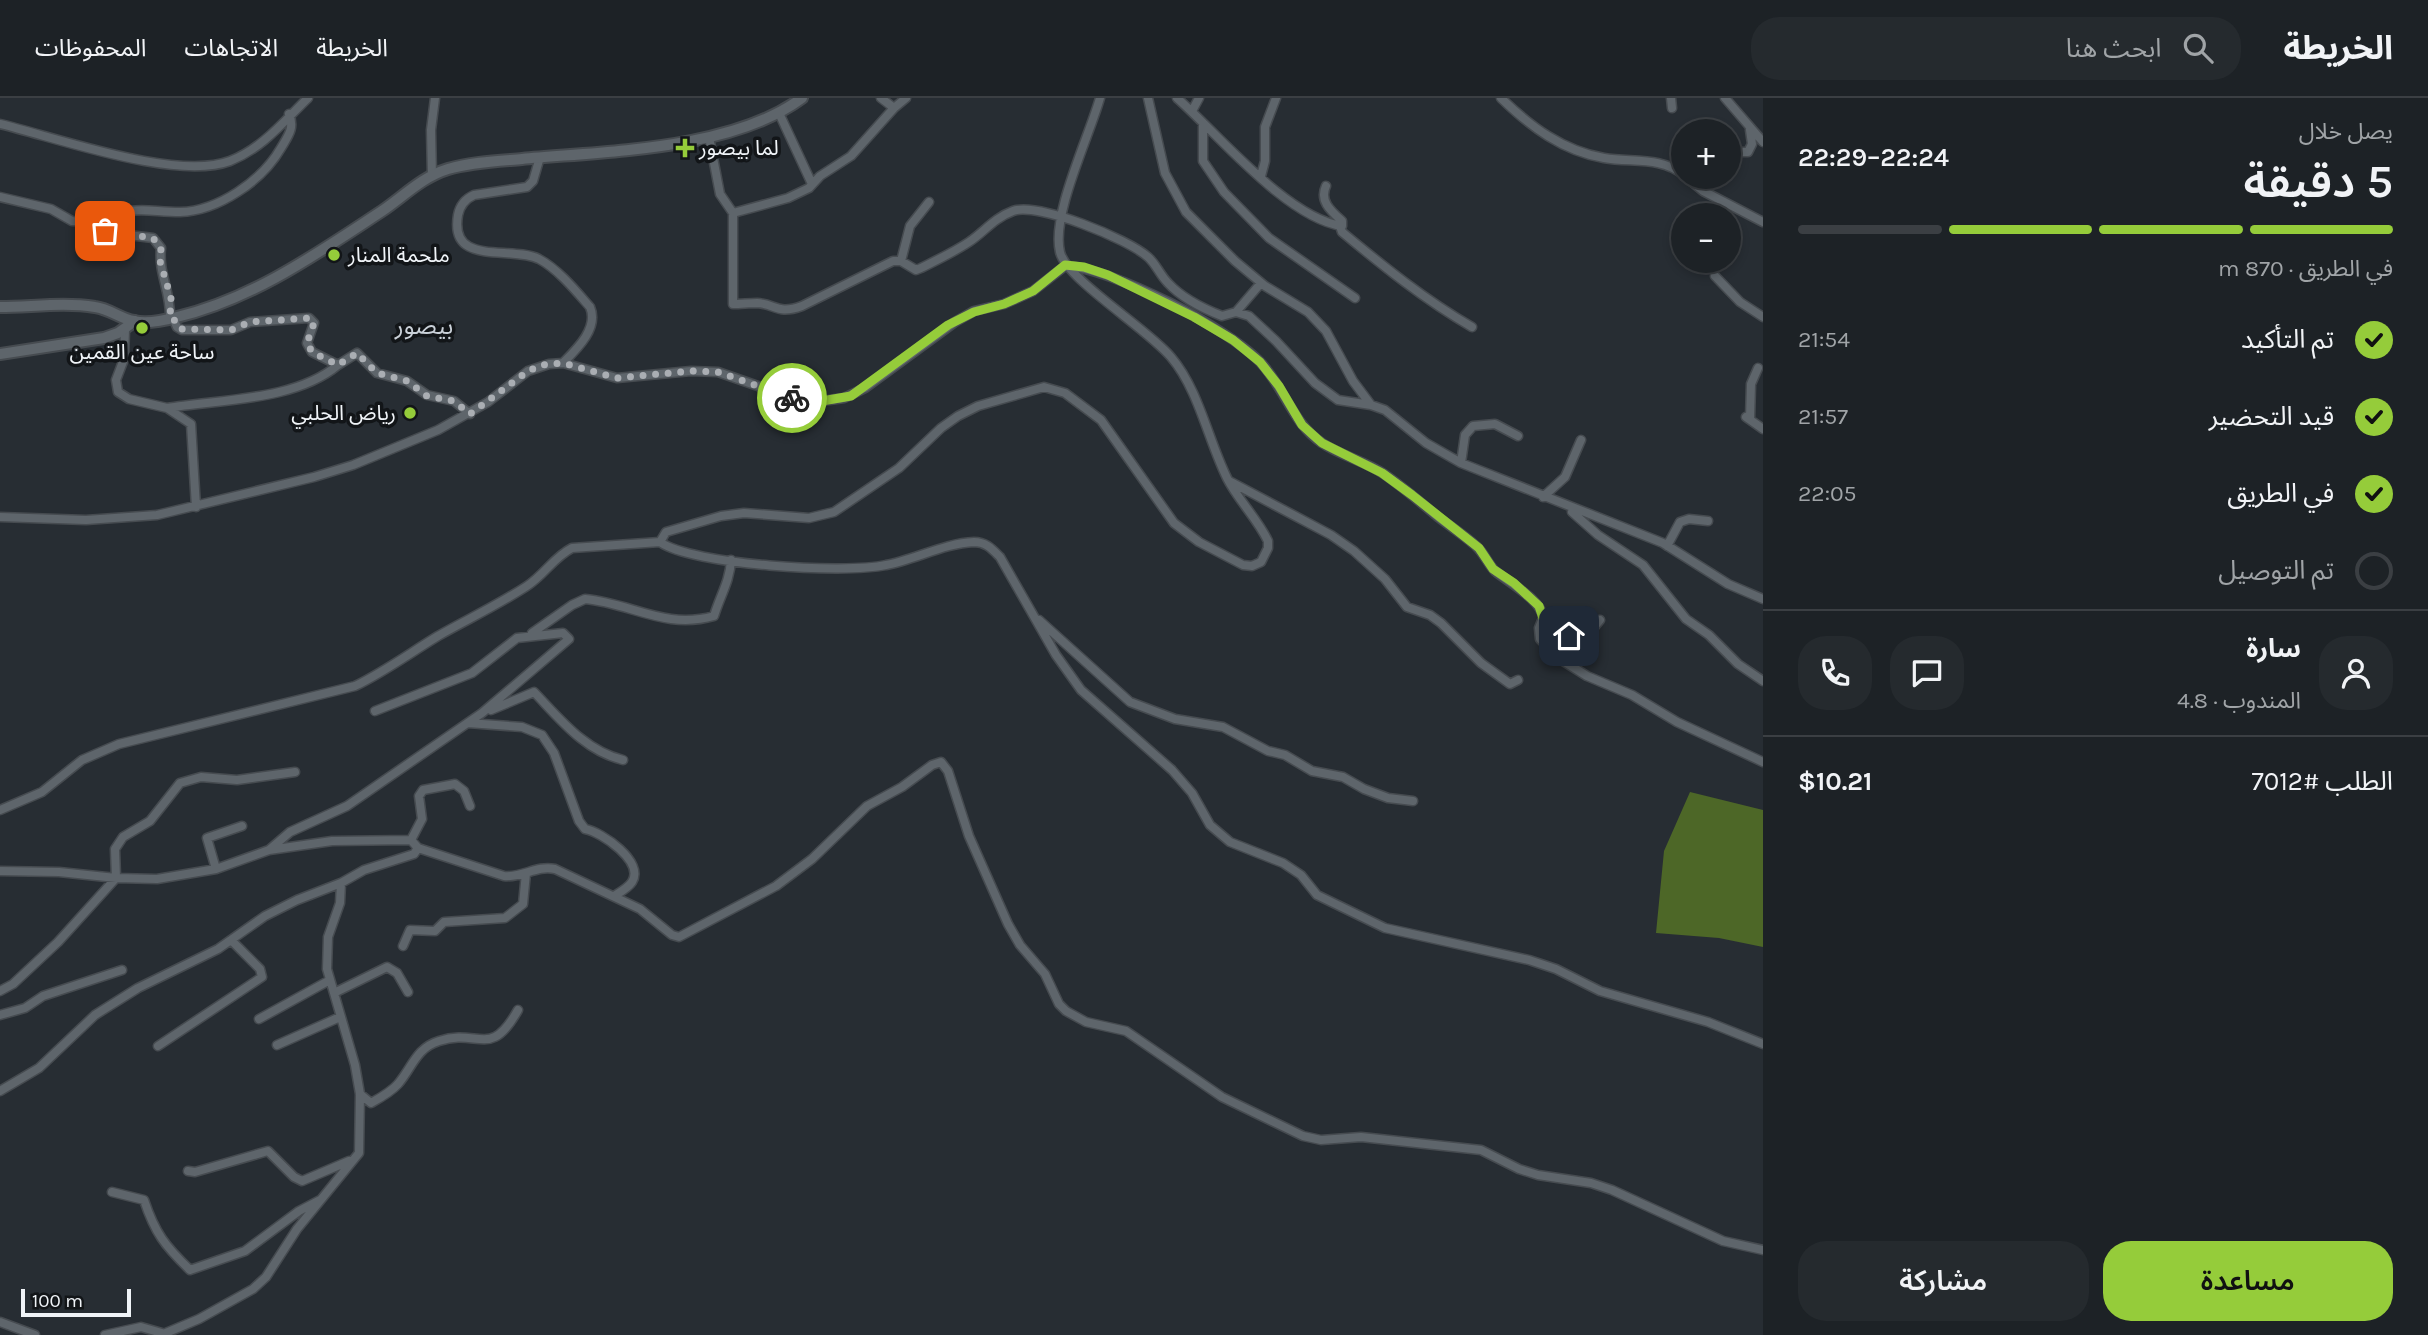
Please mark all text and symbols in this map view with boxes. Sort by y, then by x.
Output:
search box [1751,17,2241,80]
icon: search [2179,29,2217,67]
text: الخريطة [2283,29,2393,67]
text: ابحث هنا [2066,33,2161,64]
text: المحفوظات [35,34,146,62]
text: الاتجاهات [184,34,278,62]
text: الخريطة [316,34,388,62]
text: يصل خلال [2299,118,2393,145]
map controls [1671,119,1741,273]
button: + [1671,119,1741,189]
place label: لما بيصور [698,136,779,160]
marker: لما بيصور [677,140,693,156]
text: 22:24–22:29 [1798,142,1949,173]
text: 5 دقيقة [2243,155,2393,209]
pin [75,201,135,261]
button: − [1671,203,1741,273]
icon: bag [86,212,124,250]
place label: ملحمة المنار [347,243,450,267]
marker: ملحمة المنار [326,247,342,263]
text: في الطريق · 870 m [2218,255,2393,282]
district label: بيصور [394,312,453,340]
marker: ساحة عين القمين [134,320,150,336]
icon: check [2355,321,2393,359]
text: تم التأكيد [2241,324,2334,355]
text: 21:54 [1798,326,1850,353]
place label: ساحة عين القمين [69,340,215,364]
courier [757,363,827,433]
icon: bike [773,379,811,417]
icon: check [2355,398,2393,436]
place label: رياض الحلبي [291,401,396,429]
text: قيد التحضير [2209,401,2334,432]
text: 21:57 [1798,403,1848,430]
marker: رياض الحلبي [402,405,418,421]
icon: check [2355,475,2393,513]
text: في الطريق [2227,478,2334,509]
text: 22:05 [1798,480,1857,507]
text: تم التوصيل [2218,555,2334,586]
pin [1539,606,1599,666]
icon: home [1550,617,1588,655]
text: سارة [2246,633,2301,664]
button: phone [1798,636,1872,710]
button: chat [1890,636,1964,710]
button: person [2319,636,2393,710]
text: المندوب · 4.8 [2177,687,2301,714]
text: $10.21 [1798,766,1872,797]
text: الطلب #7012 [2252,766,2393,797]
button: مشاركة [1798,1241,2089,1321]
button: مساعدة [2103,1241,2393,1321]
scale bar [21,1286,131,1318]
text: 100 m [32,1290,83,1312]

